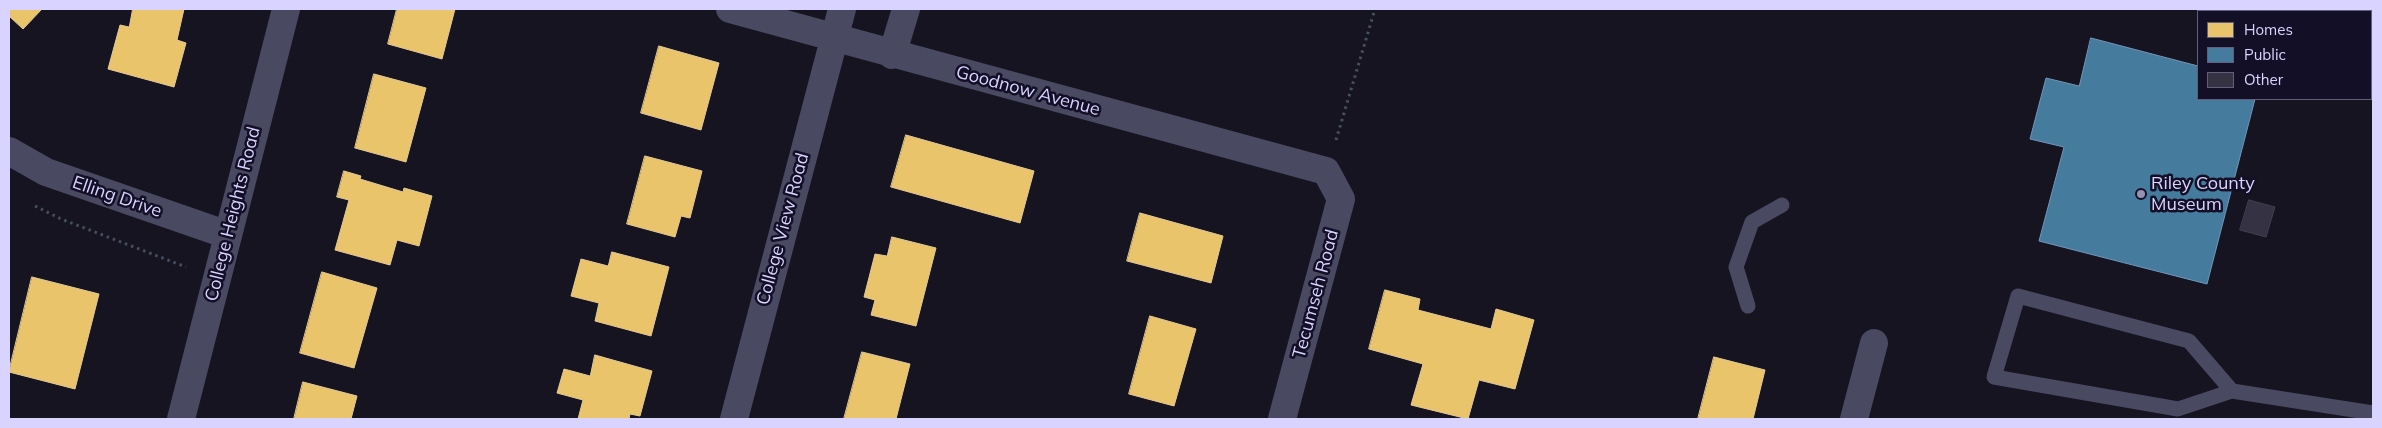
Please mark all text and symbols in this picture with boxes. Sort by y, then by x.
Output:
legend [2197,10,2372,100]
text: Homes [2244,20,2293,39]
text: Public [2244,45,2286,64]
street label: Goodnow Avenue [954,61,1102,121]
text: Other [2244,70,2283,89]
street label: College Heights Road [201,125,265,303]
street label: College View Road [752,151,814,307]
street label: Elling Drive [70,172,164,222]
place label: Riley County Museum [2151,173,2255,215]
marker: Riley County Museum [2135,188,2147,200]
street label: Tecumseh Road [1288,227,1344,361]

